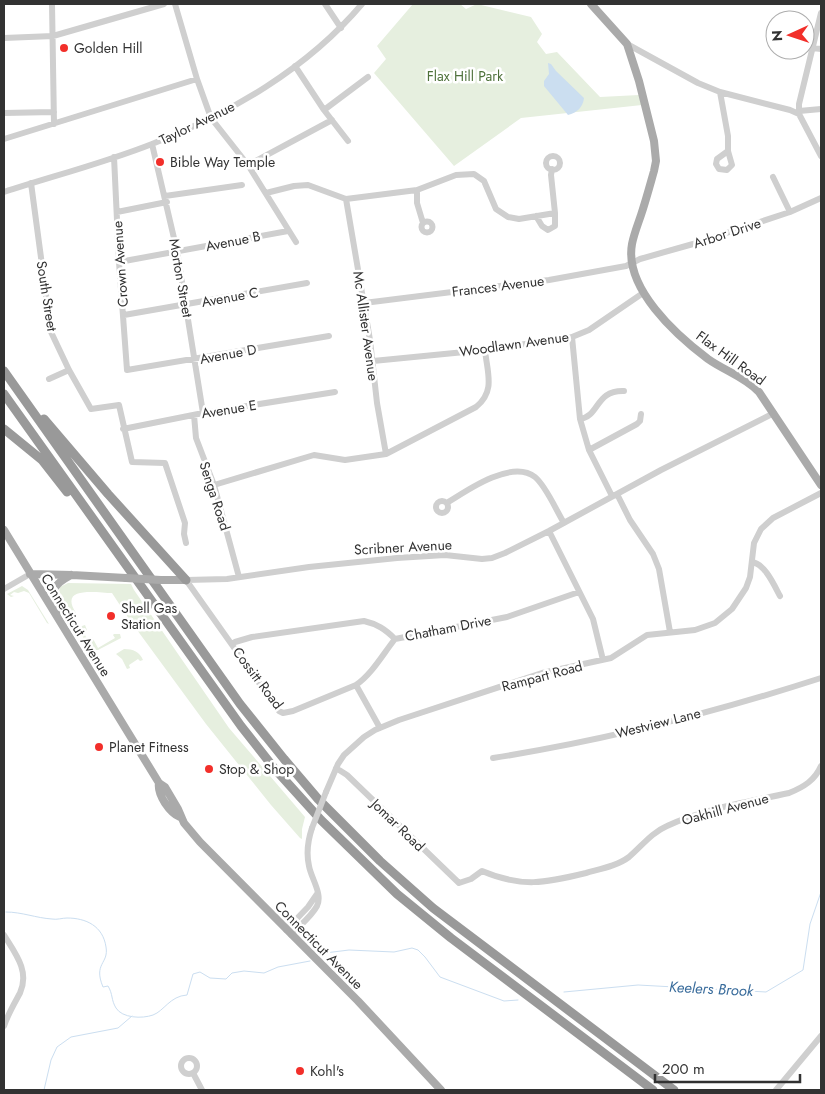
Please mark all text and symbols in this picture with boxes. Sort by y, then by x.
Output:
north arrow [765,10,815,60]
text: N [767,30,787,42]
place label: Golden Hill [74,38,143,58]
marker: Golden Hill [58,42,70,54]
park label: Flax Hill Park [427,66,504,86]
street label: Taylor Avenue [156,96,238,150]
place label: Bible Way Temple [170,152,275,172]
marker: Bible Way Temple [154,156,166,168]
street label: Arbor Drive [691,213,763,253]
street label: Crown Avenue [107,220,133,308]
street label: Avenue B [204,226,262,256]
street label: Morton Street [164,237,198,320]
street label: South Street [32,259,63,333]
street label: Mc Allister Avenue [348,270,384,382]
street label: Frances Avenue [451,270,545,302]
street label: Avenue C [200,282,260,312]
street label: Woodlawn Avenue [458,326,570,362]
street label: Flax Hill Road [692,326,770,390]
street label: Avenue D [198,339,258,369]
street label: Avenue E [200,395,258,423]
street label: Senga Road [194,459,236,533]
street label: Scribner Avenue [354,534,452,560]
street label: Connecticut Avenue [36,570,116,680]
place label: Shell Gas Station [121,598,177,634]
marker: Shell Gas Station [105,610,117,622]
street label: Chatham Drive [403,610,493,646]
street label: Cossitt Road [228,643,288,713]
street label: Rampart Road [499,656,585,696]
street label: Westview Lane [613,703,703,743]
place label: Planet Fitness [109,737,189,757]
marker: Planet Fitness [93,741,105,753]
place label: Stop & Shop [219,759,294,779]
marker: Stop & Shop [203,763,215,775]
street label: Oakhill Avenue [679,788,771,830]
street label: Jomar Road [365,793,429,856]
street label: Connecticut Avenue [270,896,368,994]
water label: Keelers Brook [668,976,754,1002]
scale bar [655,1052,800,1084]
text: 200 m [662,1058,705,1080]
place label: Kohl's [310,1061,344,1081]
marker: Kohl's [294,1065,306,1077]

